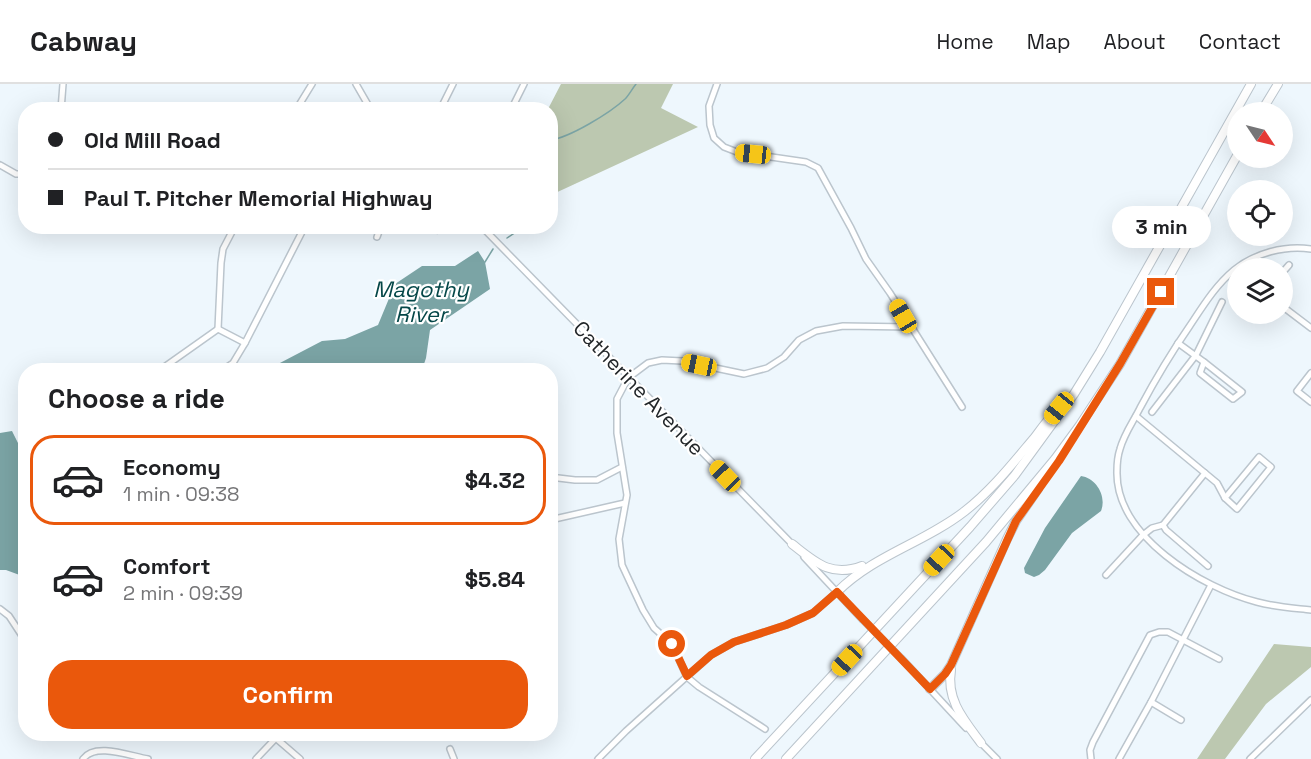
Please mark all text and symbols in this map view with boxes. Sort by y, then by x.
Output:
text: Cabway [30,23,137,59]
text: Home [936,28,994,55]
text: Map [1027,28,1071,55]
text: About [1104,28,1166,55]
text: Contact [1199,28,1281,55]
north arrow [1227,102,1293,168]
map controls [1227,102,1293,324]
text: Old Mill Road [84,126,221,154]
car [734,143,772,165]
button: locate [1227,180,1293,246]
text: Paul T. Pitcher Memorial Highway [84,184,432,212]
callout: 3 min [1112,205,1210,247]
text: 3 min [1136,214,1187,240]
button: layers [1227,258,1293,324]
water label: Magothy River [373,275,470,328]
route end [1147,278,1174,305]
car [886,296,920,336]
street label: Catherine Avenue [568,315,710,461]
car [680,352,718,378]
text: Choose a ride [48,381,225,416]
car [1041,388,1077,428]
icon: car [51,453,105,507]
text: Economy [123,453,221,481]
car [706,457,744,495]
text: $4.32 [465,466,525,494]
text: 1 min · 09:38 [123,481,240,507]
car [920,541,958,579]
icon: car [51,552,105,606]
text: Comfort [123,552,211,580]
text: $5.84 [465,565,525,593]
text: 2 min · 09:39 [123,580,243,606]
route start [658,630,685,657]
car [828,641,866,679]
button: Confirm [48,660,528,729]

